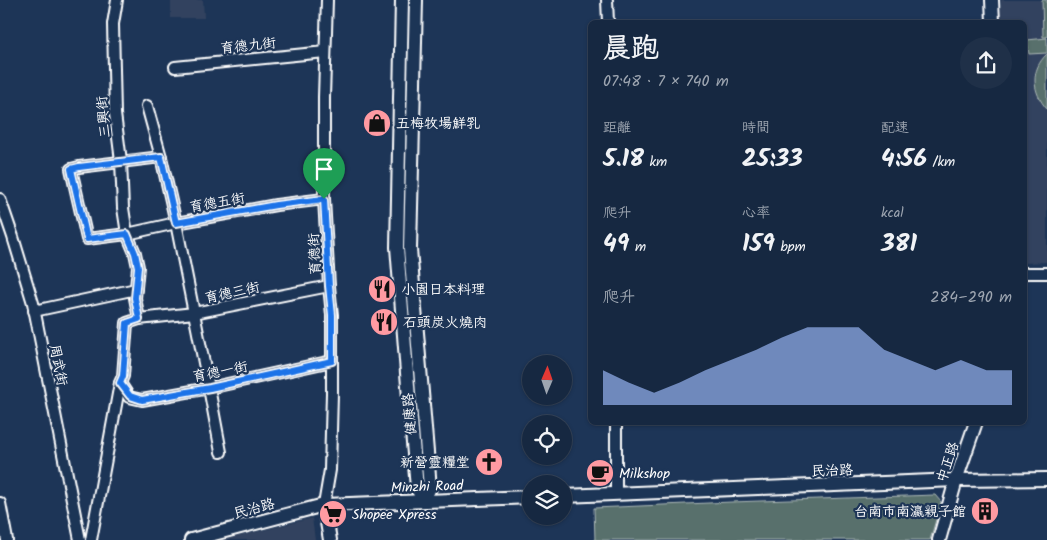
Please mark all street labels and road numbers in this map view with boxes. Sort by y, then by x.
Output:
street label: 育德九街 [219,32,277,60]
street label: 三興街 [91,95,117,139]
street label: 育德五街 [188,187,247,219]
street label: 育德街 [303,232,327,275]
street label: 育德三街 [203,276,262,310]
street label: 周武街 [43,342,73,388]
street label: 育德一街 [191,356,250,388]
street label: 健康路 [397,392,423,436]
street label: 中正路 [931,439,965,486]
street label: 民治路 [811,459,853,483]
street label: Minzhi Road [390,475,465,499]
street label: 民治路 [231,493,277,525]

